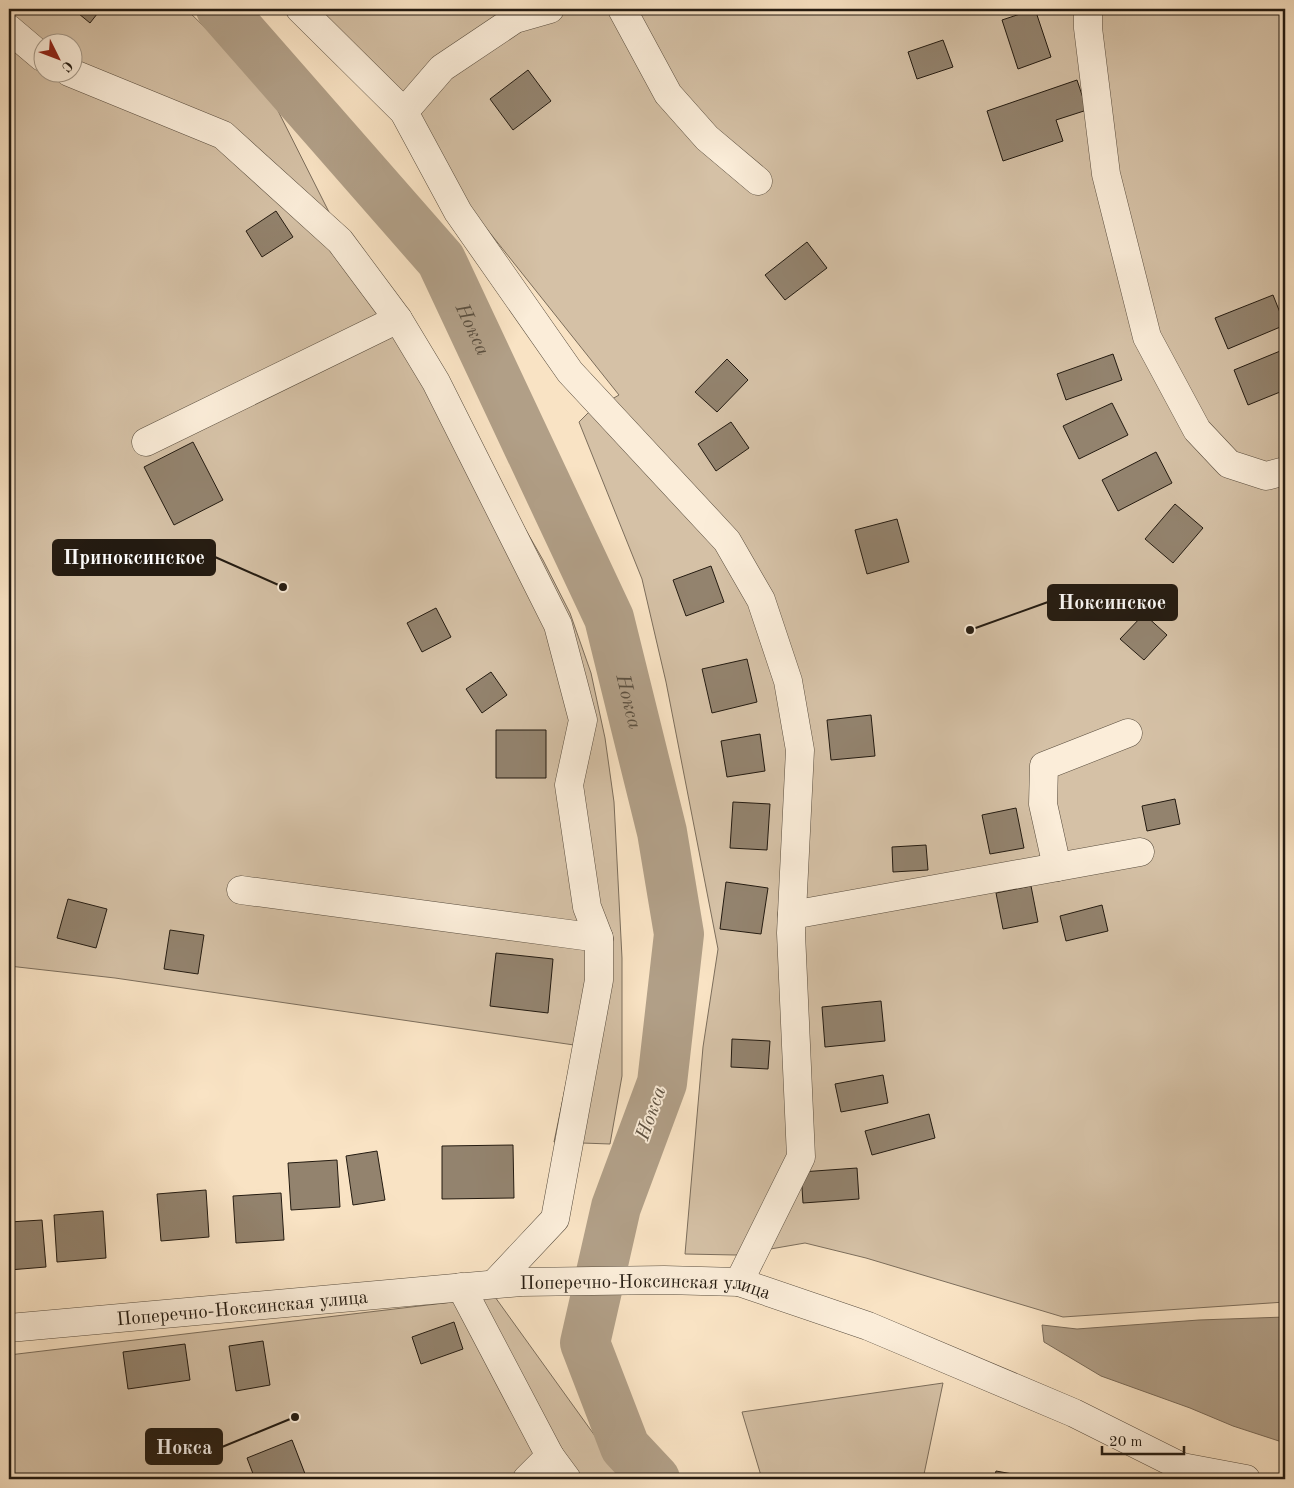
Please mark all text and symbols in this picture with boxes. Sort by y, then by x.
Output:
north arrow [32,32,82,82]
text: С [59,58,75,74]
water label: Нокса [450,300,493,359]
callout: Приноксинское [53,540,215,575]
text: Приноксинское [63,549,205,569]
callout: Ноксинское [1048,585,1177,620]
text: Ноксинское [1058,594,1166,614]
water label: Нокса [611,671,644,731]
water label: Нокса [633,1084,670,1144]
street label: Поперечно-Ноксинская улица [520,1273,773,1304]
street label: Поперечно-Ноксинская улица [116,1289,370,1330]
scale bar [1102,1423,1184,1455]
callout: Нокса [146,1429,222,1464]
text: 20 m [1109,1435,1143,1450]
text: Нокса [156,1439,212,1459]

